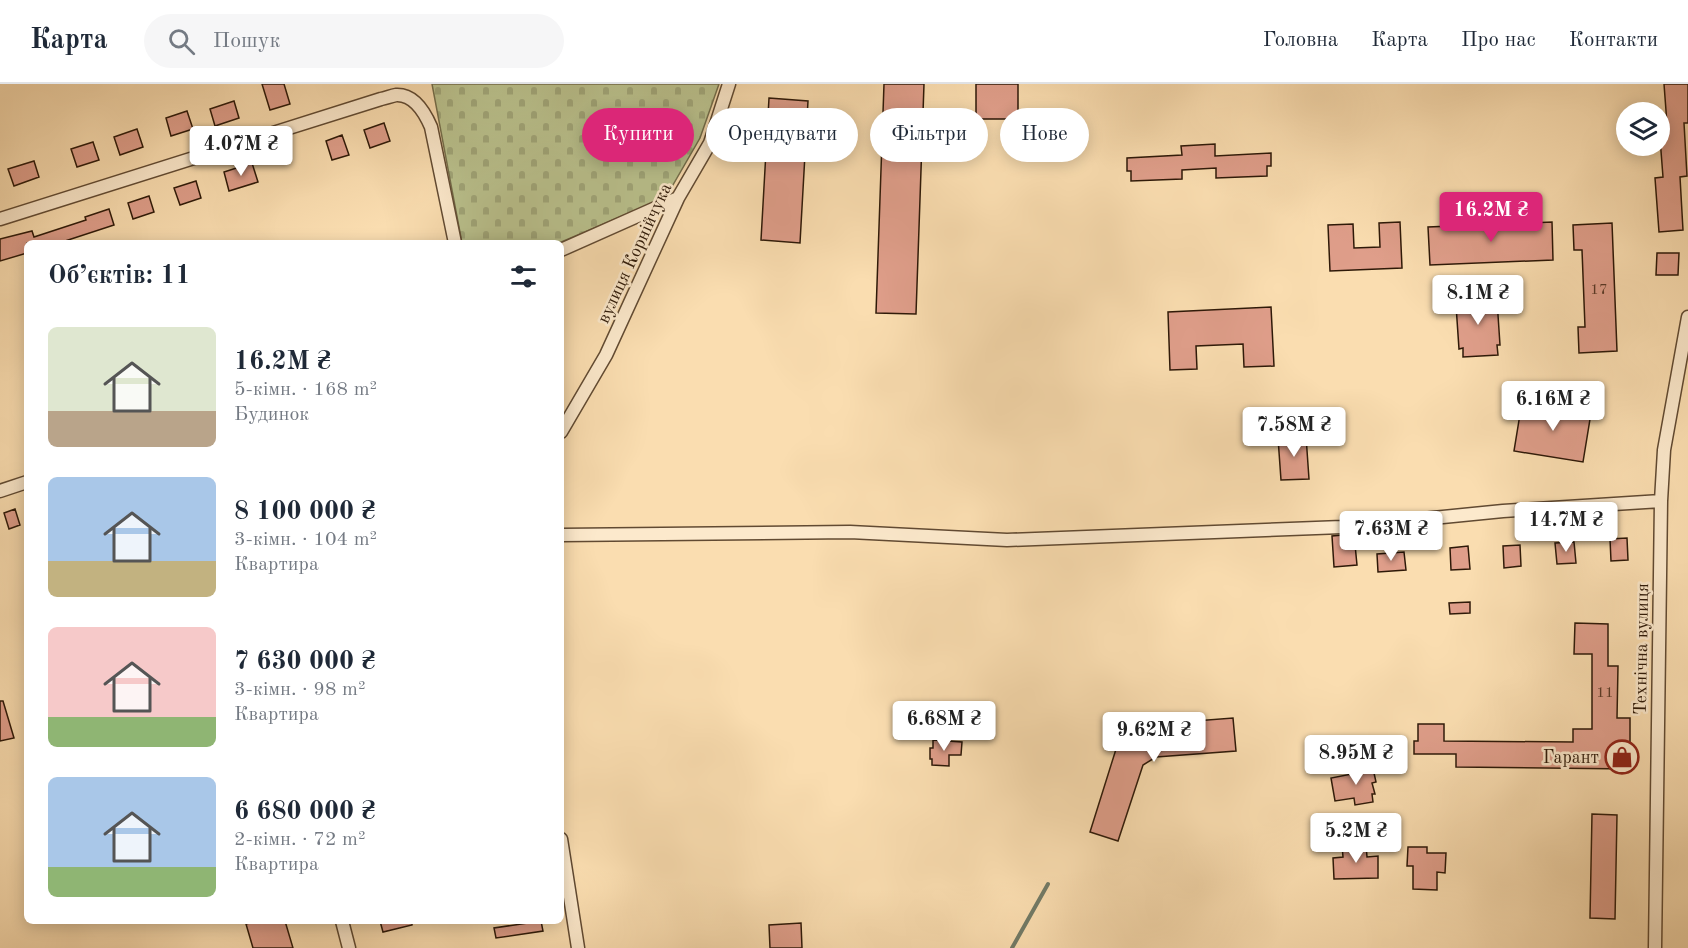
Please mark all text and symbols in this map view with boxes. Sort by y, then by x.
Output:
search box [144,14,564,68]
icon: search [165,25,198,58]
text: Карта [30,27,108,55]
text: Пошук [213,30,281,52]
text: Головна [1263,30,1338,51]
text: Карта [1371,30,1428,51]
text: Про нас [1461,30,1536,51]
text: Контакти [1569,30,1658,51]
map controls [1616,102,1670,156]
button: layers [1616,102,1670,156]
chip: Купити [582,108,694,162]
chip: Орендувати [706,108,858,162]
chip: Фільтри [870,108,988,162]
chip: Нове [1000,108,1089,162]
pin: 4.07M ₴ [186,126,296,177]
text: 4.07M ₴ [204,135,278,155]
street label: вулиця Корнійчука [595,180,675,326]
pin: 16.2M ₴ [1436,192,1546,243]
text: 16.2M ₴ [1454,201,1528,221]
icon: filters [507,260,540,293]
text: Об’єктів: 11 [48,263,190,289]
pin: 8.1M ₴ [1429,275,1527,326]
house number: 17 [1590,283,1608,298]
text: 8.1M ₴ [1446,284,1510,304]
text: 16.2M ₴ [234,349,331,375]
icon: home [96,351,168,423]
text: 5-кімн. · 168 m² [234,380,377,400]
pin: 6.16M ₴ [1498,381,1608,432]
text: 6.16M ₴ [1516,390,1590,410]
text: Будинок [234,405,309,425]
pin: 7.58M ₴ [1239,407,1349,458]
text: 7.58M ₴ [1257,416,1331,436]
text: 8 100 000 ₴ [234,499,376,525]
icon: home [96,501,168,573]
pin: 14.7M ₴ [1511,502,1621,553]
pin: 7.63M ₴ [1336,511,1446,562]
text: 14.7M ₴ [1529,511,1603,531]
text: 7.63M ₴ [1354,520,1428,540]
text: 3-кімн. · 104 m² [234,530,377,550]
text: Квартира [234,555,319,575]
street label: Технічна вулиця [1632,583,1652,715]
text: 7 630 000 ₴ [234,649,376,675]
icon: home [96,651,168,723]
text: 3-кімн. · 98 m² [234,680,366,700]
house number: 11 [1596,686,1614,701]
pin: 6.68M ₴ [889,701,999,752]
text: Квартира [234,705,319,725]
text: 6.68M ₴ [907,710,981,730]
pin: 9.62M ₴ [1099,712,1209,763]
text: 9.62M ₴ [1117,721,1191,741]
pin: 8.95M ₴ [1301,735,1411,786]
shop icon: Гарант [1604,739,1640,775]
text: 8.95M ₴ [1319,744,1393,764]
place label: Гарант [1543,749,1599,767]
text: 6 680 000 ₴ [234,799,376,825]
icon: home [96,801,168,873]
pin: 5.2M ₴ [1307,813,1405,864]
text: 5.2M ₴ [1324,822,1388,842]
text: 2-кімн. · 72 m² [234,830,366,850]
text: Квартира [234,855,319,875]

